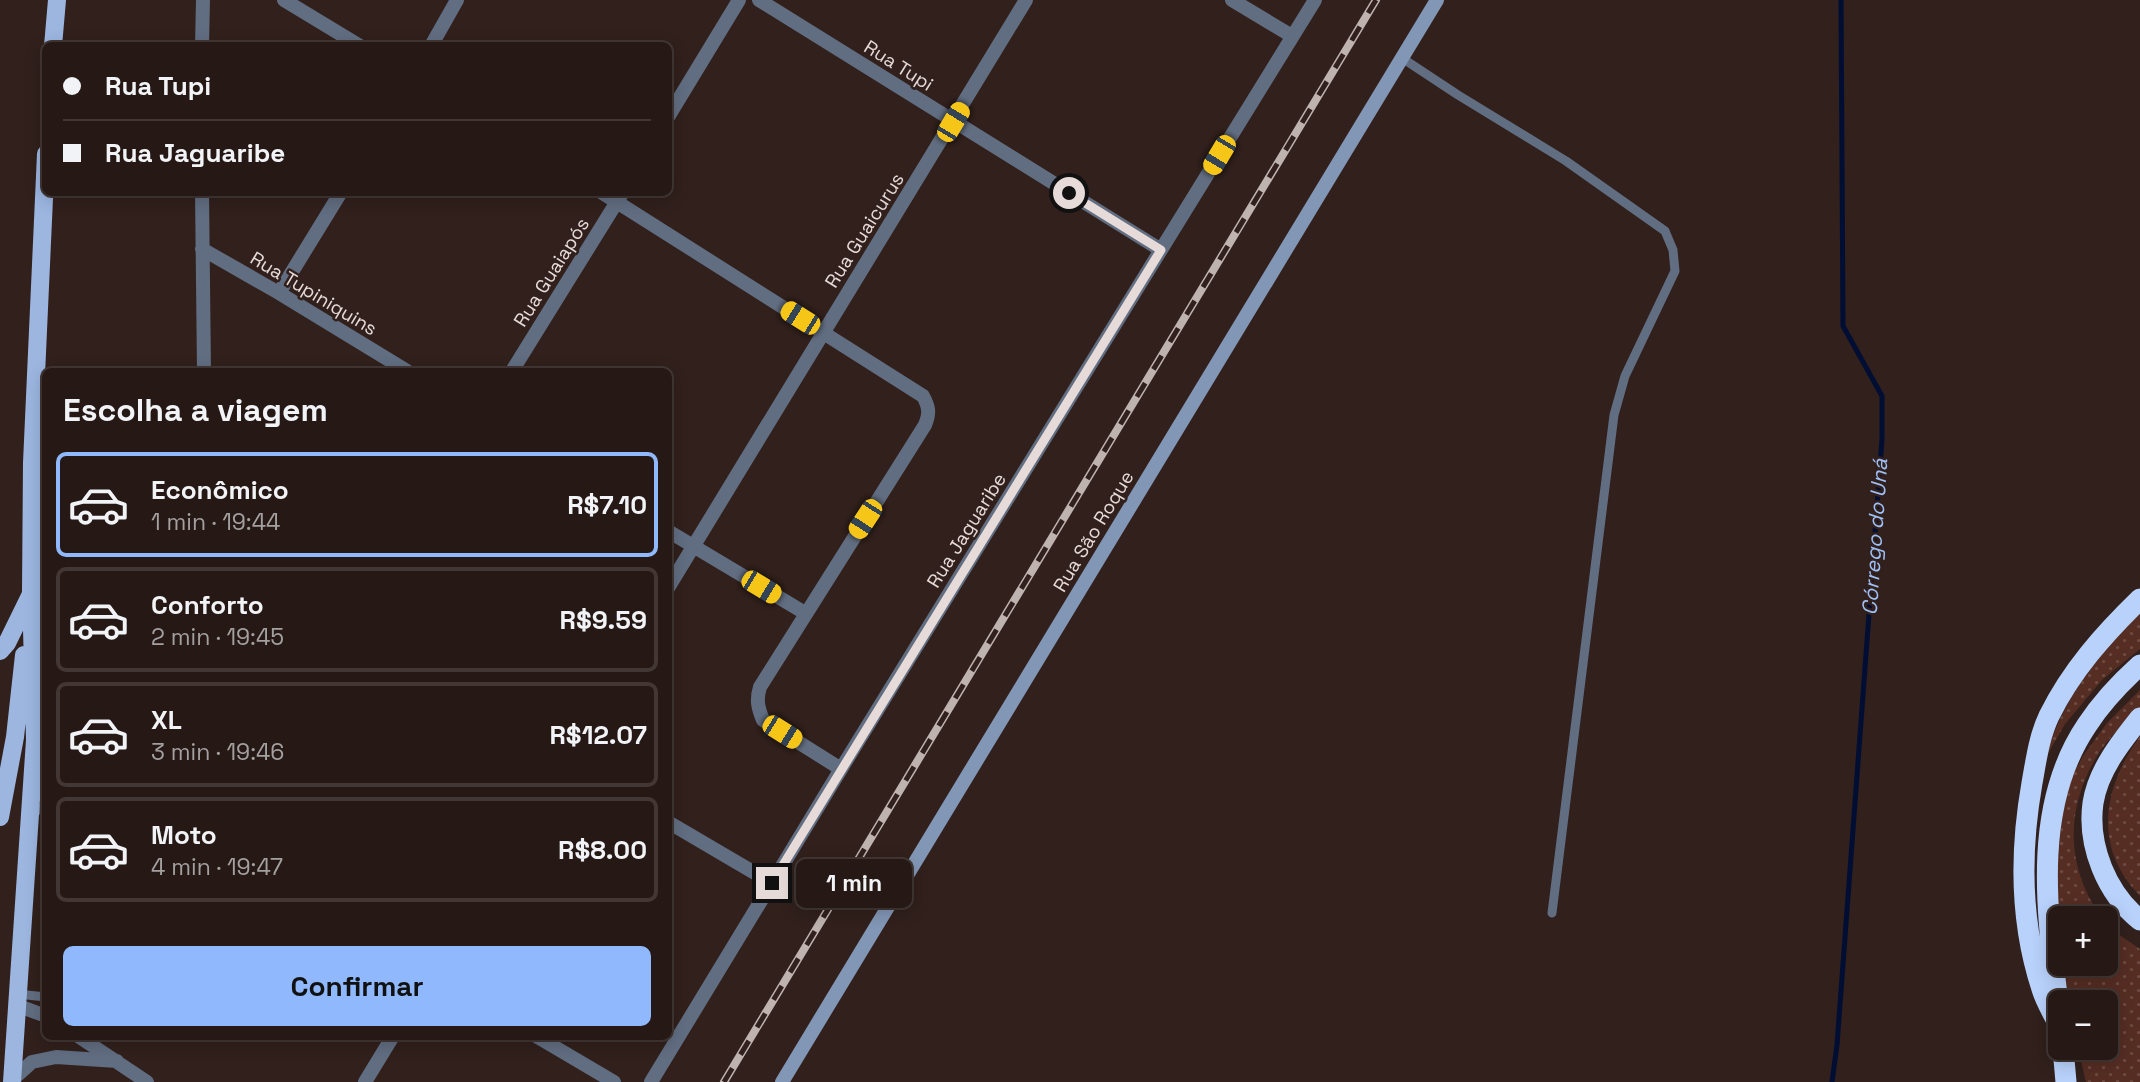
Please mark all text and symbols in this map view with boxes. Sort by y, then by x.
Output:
street label: Rua Tupi [859,34,938,96]
text: Rua Tupi [105,69,211,103]
car [934,99,973,145]
car [1200,132,1239,178]
text: Rua Jaguaribe [105,136,285,170]
street label: Rua Guaicurus [819,168,910,292]
route start [1053,177,1085,209]
street label: Rua Guaiapós [508,213,595,332]
street label: Rua Tupiniquins [246,246,382,341]
car [777,298,824,338]
text: Escolha a viagem [63,390,328,430]
water label: Córrego do Uná [1856,457,1894,616]
street label: Rua São Roque [1047,466,1139,596]
street label: Rua Jaguaribe [921,468,1012,592]
icon: car [67,473,130,536]
text: Econômico [151,473,289,507]
text: R$7.10 [567,488,647,522]
car [845,496,886,542]
text: 1 min · 19:44 [151,507,280,537]
car [738,567,785,607]
icon: car [67,588,130,651]
text: Conforto [151,588,264,622]
text: R$9.59 [560,603,647,637]
text: 2 min · 19:45 [151,622,284,652]
icon: car [67,703,130,766]
text: XL [151,703,182,737]
car [759,712,806,752]
text: R$12.07 [549,718,647,752]
text: 3 min · 19:46 [151,737,284,767]
icon: car [67,818,130,881]
text: Moto [151,818,217,852]
text: R$8.00 [558,833,647,867]
text: 4 min · 19:47 [151,852,283,882]
callout: 1 min [796,858,912,908]
route end [756,867,788,899]
text: 1 min [826,868,882,898]
map controls [2048,906,2118,1060]
button: + [2048,906,2118,976]
button: Confirmar [63,946,651,1026]
button: − [2048,990,2118,1060]

